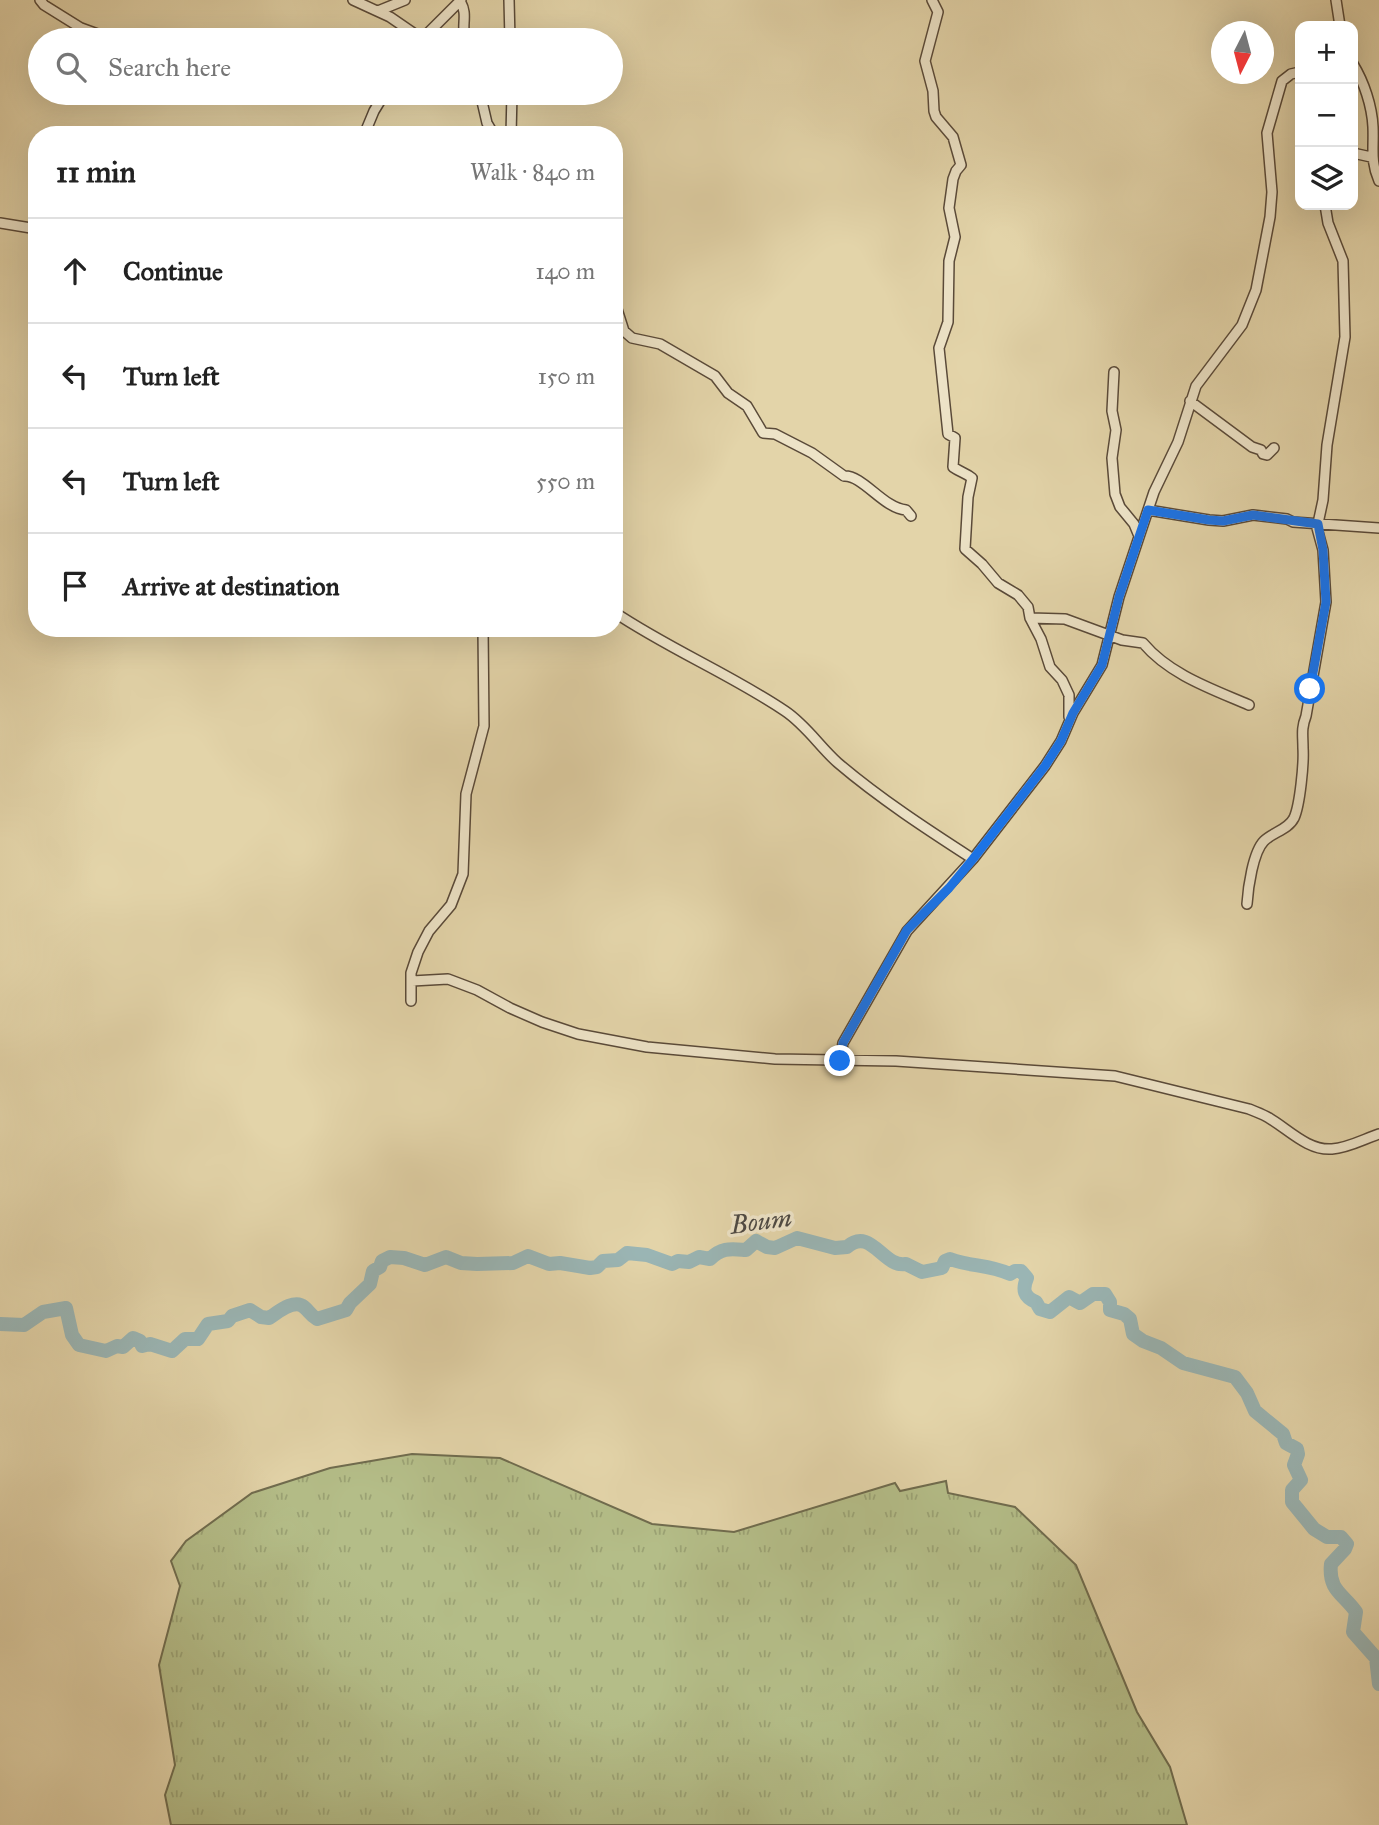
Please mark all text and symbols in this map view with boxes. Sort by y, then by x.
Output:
north arrow [1211,21,1274,84]
map controls [1295,21,1358,210]
button: + [1295,21,1358,84]
search box [28,28,623,105]
icon: search [52,48,90,86]
text: Search here [108,51,231,83]
button: − [1295,84,1358,147]
button: layers [1295,147,1358,210]
text: 11 min [56,154,136,190]
text: Walk · 840 m [470,158,595,186]
icon: ahead [56,252,94,290]
text: Continue [123,255,223,287]
text: 140 m [535,257,595,285]
icon: left [56,357,94,395]
text: Turn left [123,360,219,392]
text: 150 m [538,362,595,390]
icon: left [56,462,94,500]
text: Turn left [123,465,219,497]
text: 550 m [536,467,595,495]
icon: arrive [56,567,94,605]
text: Arrive at destination [123,570,340,602]
route start [1294,673,1325,704]
route end [824,1045,855,1076]
water label: Boum [727,1201,794,1241]

